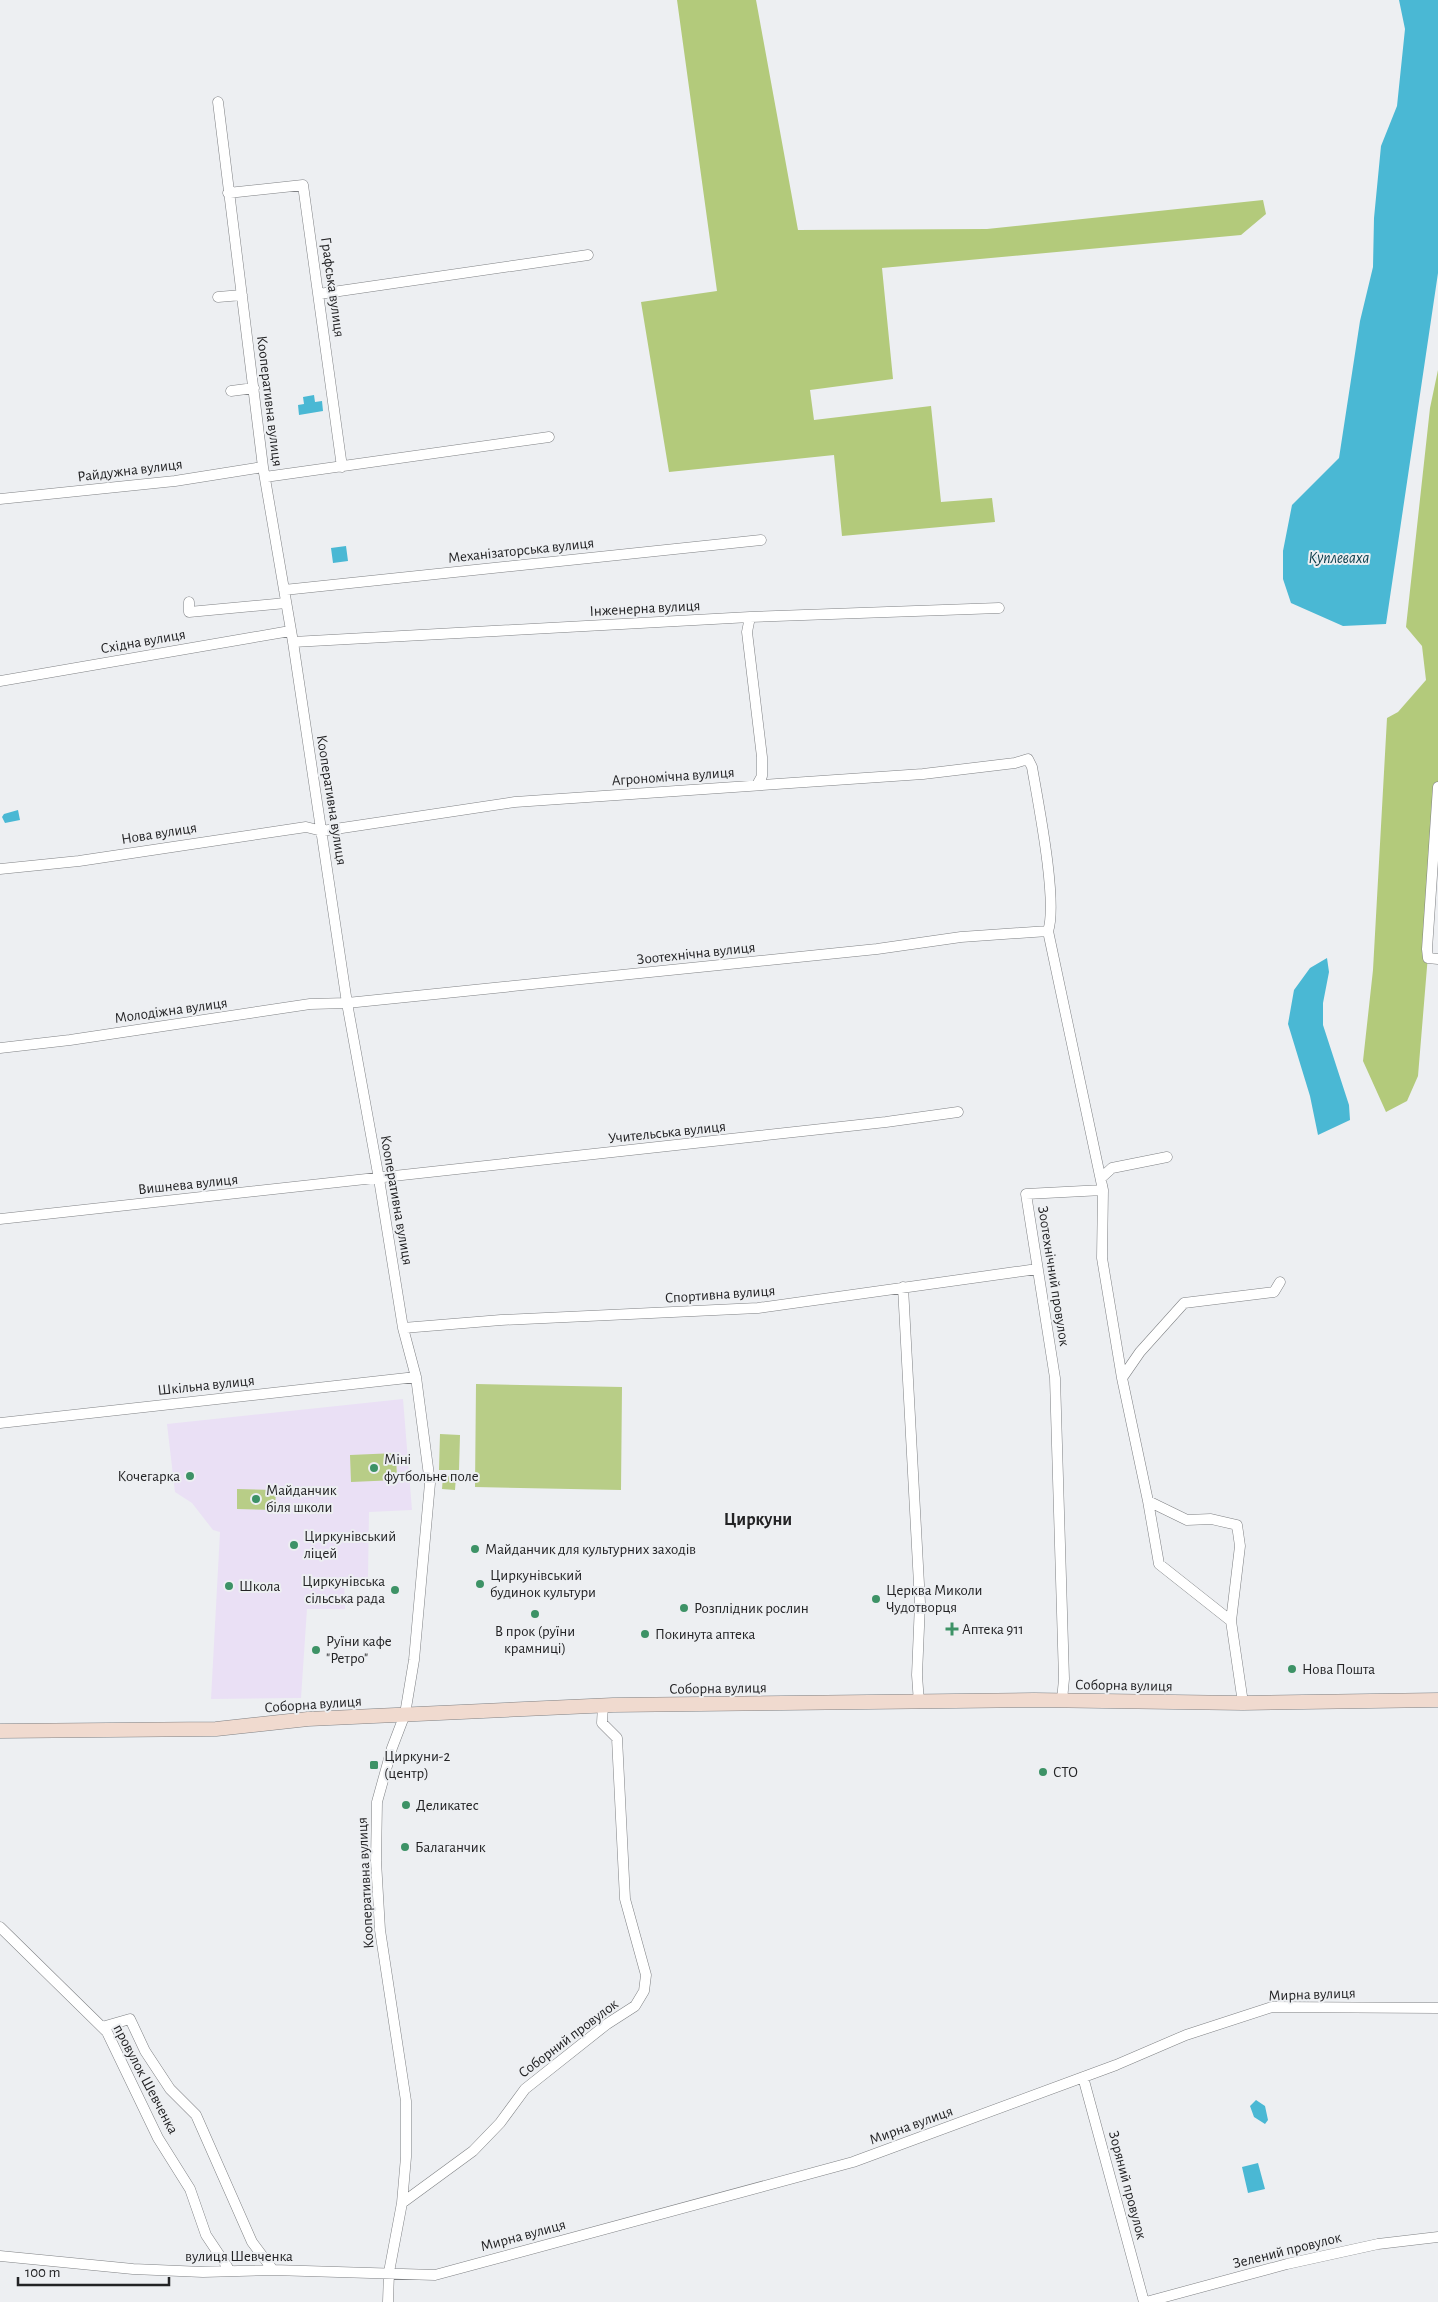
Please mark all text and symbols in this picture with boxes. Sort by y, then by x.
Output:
street label: Графська вулиця [318,236,347,338]
street label: Кооперативна вулиця [254,335,285,467]
street label: Райдужна вулиця [77,457,183,484]
street label: Механізаторська вулиця [447,535,595,566]
water label: Куплеваха [1309,550,1370,566]
street label: Інженерна вулиця [589,598,701,619]
street label: Східна вулиця [99,627,187,656]
street label: Кооперативна вулиця [314,734,349,866]
street label: Агрономічна вулиця [611,765,735,788]
street label: Нова вулиця [120,820,198,847]
street label: Зоотехнічна вулиця [636,940,756,967]
street label: Молодіжна вулиця [114,995,229,1026]
street label: Учительська вулиця [607,1119,727,1146]
street label: Кооперативна вулиця [378,1134,415,1266]
street label: Вишнева вулиця [137,1172,239,1197]
street label: Зоотехнічний провулок [1035,1205,1072,1347]
street label: Спортивна вулиця [664,1283,776,1306]
street label: Шкільна вулиця [157,1373,255,1398]
place label: Міні футбольне поле [384,1452,479,1484]
marker: Міні футбольне поле [368,1462,380,1474]
place label: Кочегарка [118,1469,180,1484]
marker: Кочегарка [184,1470,196,1482]
place label: Майданчик біля школи [266,1483,337,1515]
marker: Майданчик біля школи [250,1493,262,1505]
district label: Циркуни [724,1511,792,1529]
place label: Циркунівський ліцей [304,1529,396,1561]
marker: Циркунівський ліцей [288,1539,300,1551]
place label: Майданчик для культурних заходів [485,1542,696,1557]
marker: Майданчик для культурних заходів [469,1543,481,1555]
place label: Циркунівський будинок культури [490,1568,596,1600]
place label: Циркунівська сільська рада [302,1574,385,1606]
marker: Циркунівський будинок культури [474,1578,486,1590]
place label: Школа [239,1579,281,1594]
marker: Школа [223,1580,235,1592]
place label: Церква Миколи Чудотворця [886,1583,982,1615]
marker: Циркунівська сільська рада [389,1584,401,1596]
marker: Церква Миколи Чудотворця [870,1593,882,1605]
place label: Розплідник рослин [694,1601,809,1616]
marker: Розплідник рослин [678,1602,690,1614]
marker: В прок (руїни крамниці) [529,1608,541,1620]
place label: Аптека 911 [962,1622,1024,1637]
marker: Аптека 911 [946,1623,958,1635]
place label: В прок (руїни крамниці) [495,1624,575,1656]
place label: Покинута аптека [655,1627,755,1642]
marker: Покинута аптека [639,1628,651,1640]
place label: Руїни кафе "Ретро" [326,1634,392,1666]
marker: Руїни кафе "Ретро" [310,1644,322,1656]
place label: Нова Пошта [1302,1662,1375,1677]
marker: Нова Пошта [1286,1663,1298,1675]
street label: Соборна вулиця [1075,1677,1173,1694]
street label: Соборна вулиця [669,1680,767,1697]
street label: Соборна вулиця [264,1694,362,1715]
place label: Циркуни-2 (центр) [384,1749,450,1781]
marker: Циркуни-2 (центр) [368,1759,380,1771]
place label: СТО [1053,1765,1078,1780]
marker: СТО [1037,1766,1049,1778]
place label: Деликатес [416,1798,479,1813]
marker: Деликатес [400,1799,412,1811]
street label: Кооперативна вулиця [355,1817,376,1949]
place label: Балаганчик [415,1840,486,1855]
marker: Балаганчик [399,1841,411,1853]
street label: Мирна вулиця [1268,1985,1356,2004]
street label: Соборний провулок [516,1996,621,2081]
street label: провулок Шевченка [110,2022,181,2137]
street label: Мирна вулиця [867,2103,955,2147]
street label: Зоряний провулок [1106,2129,1149,2241]
street label: Мирна вулиця [479,2217,567,2254]
street label: Зелений провулок [1231,2230,1343,2271]
street label: вулиця Шевченка [185,2249,293,2264]
scale bar [18,2254,169,2286]
text: 100 m [25,2265,60,2280]

